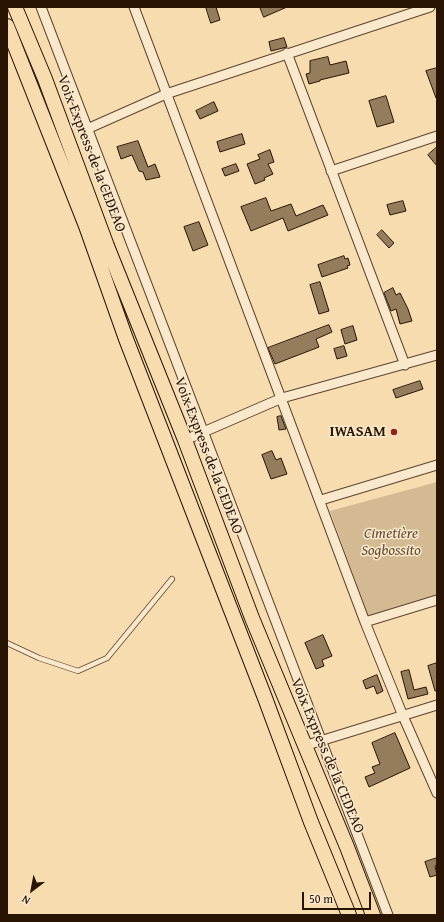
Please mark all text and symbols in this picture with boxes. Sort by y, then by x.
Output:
street label: Voix Express de la CEDEAO [53,73,129,235]
street label: Voix Express de la CEDEAO [170,375,246,537]
place label: IWASAM [329,423,386,441]
marker: IWASAM [389,427,399,437]
park label: Cimetière Sogbossito [361,525,421,560]
street label: Voix Express de la CEDEAO [286,676,368,836]
north arrow [12,870,52,910]
scale bar [304,884,373,910]
text: 50 m [309,890,333,907]
text: N [18,891,33,909]

